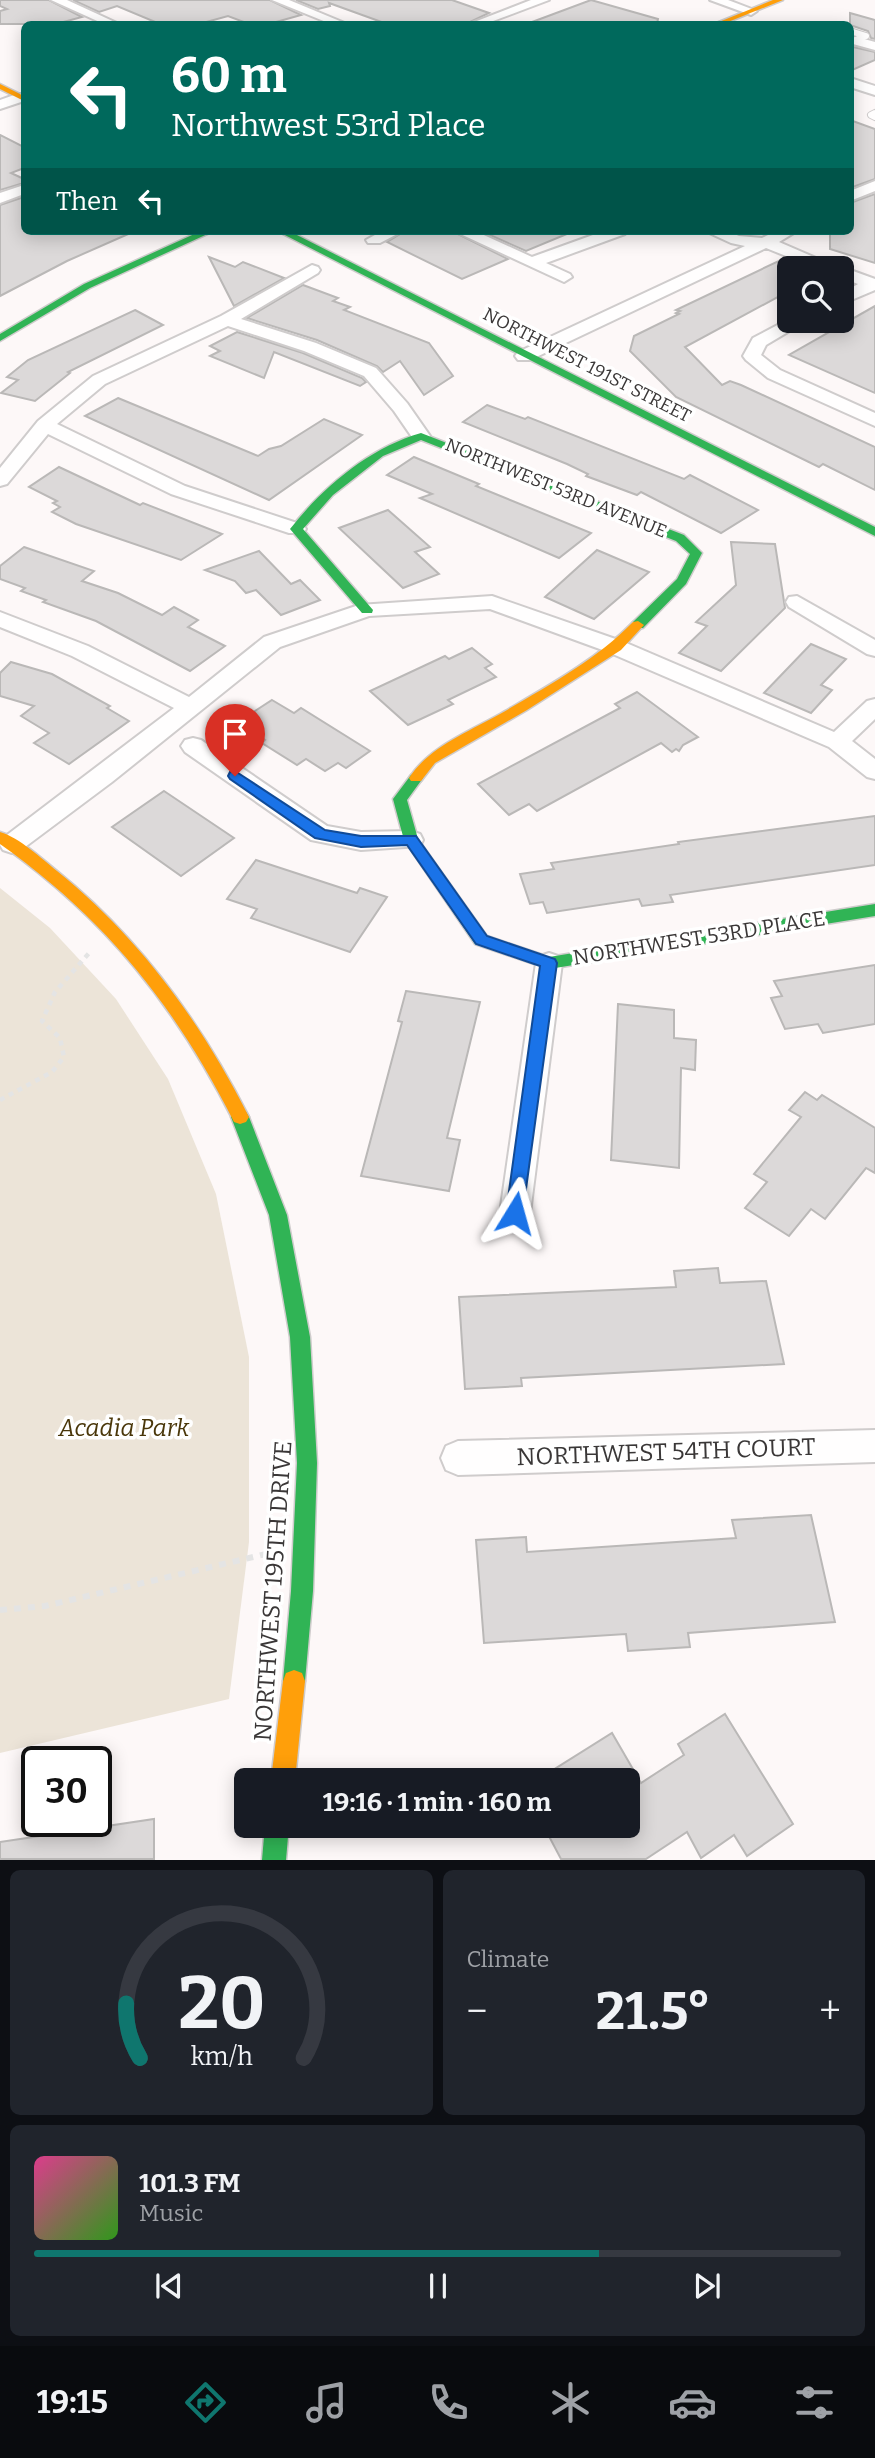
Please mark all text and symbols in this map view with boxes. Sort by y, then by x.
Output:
text: 60 m [171,46,287,105]
icon: left [56,49,147,140]
text: Northwest 53rd Place [171,106,486,144]
icon: left [132,182,170,220]
text: Then [56,186,118,217]
map controls [777,256,854,333]
button: search [777,256,854,333]
street label: NORTHWEST 191ST STREET [479,303,695,427]
street label: NORTHWEST 53RD AVENUE [442,433,670,543]
pin [205,704,265,776]
icon: arrive [216,715,254,753]
street label: NORTHWEST 53RD PLACE [571,905,827,971]
position arrow [478,1176,552,1250]
park label: Acadia Park [58,1414,190,1442]
street label: NORTHWEST 54TH COURT [516,1433,816,1471]
street label: NORTHWEST 195TH DRIVE [249,1440,297,1742]
speed limit sign: 30 [21,1746,112,1837]
text: 19:16 · 1 min · 160 m [323,1787,551,1818]
text: Climate [467,1945,549,1973]
text: 20 [178,1961,265,2048]
text: 21.5° [596,1980,711,2043]
text: − [467,1988,487,2034]
text: + [819,1988,841,2034]
text: km/h [190,2042,253,2072]
text: 101.3 FM [139,2168,240,2199]
text: Music [139,2199,203,2227]
icon: previous [150,2267,188,2305]
icon: pause [419,2267,457,2305]
icon: next [688,2267,726,2305]
icon: directions [181,2378,230,2427]
icon: music [302,2378,351,2427]
icon: phone [424,2378,473,2427]
icon: climate [546,2378,595,2427]
icon: car [668,2378,717,2427]
icon: filters [790,2378,839,2427]
text: 19:15 [36,2383,108,2421]

